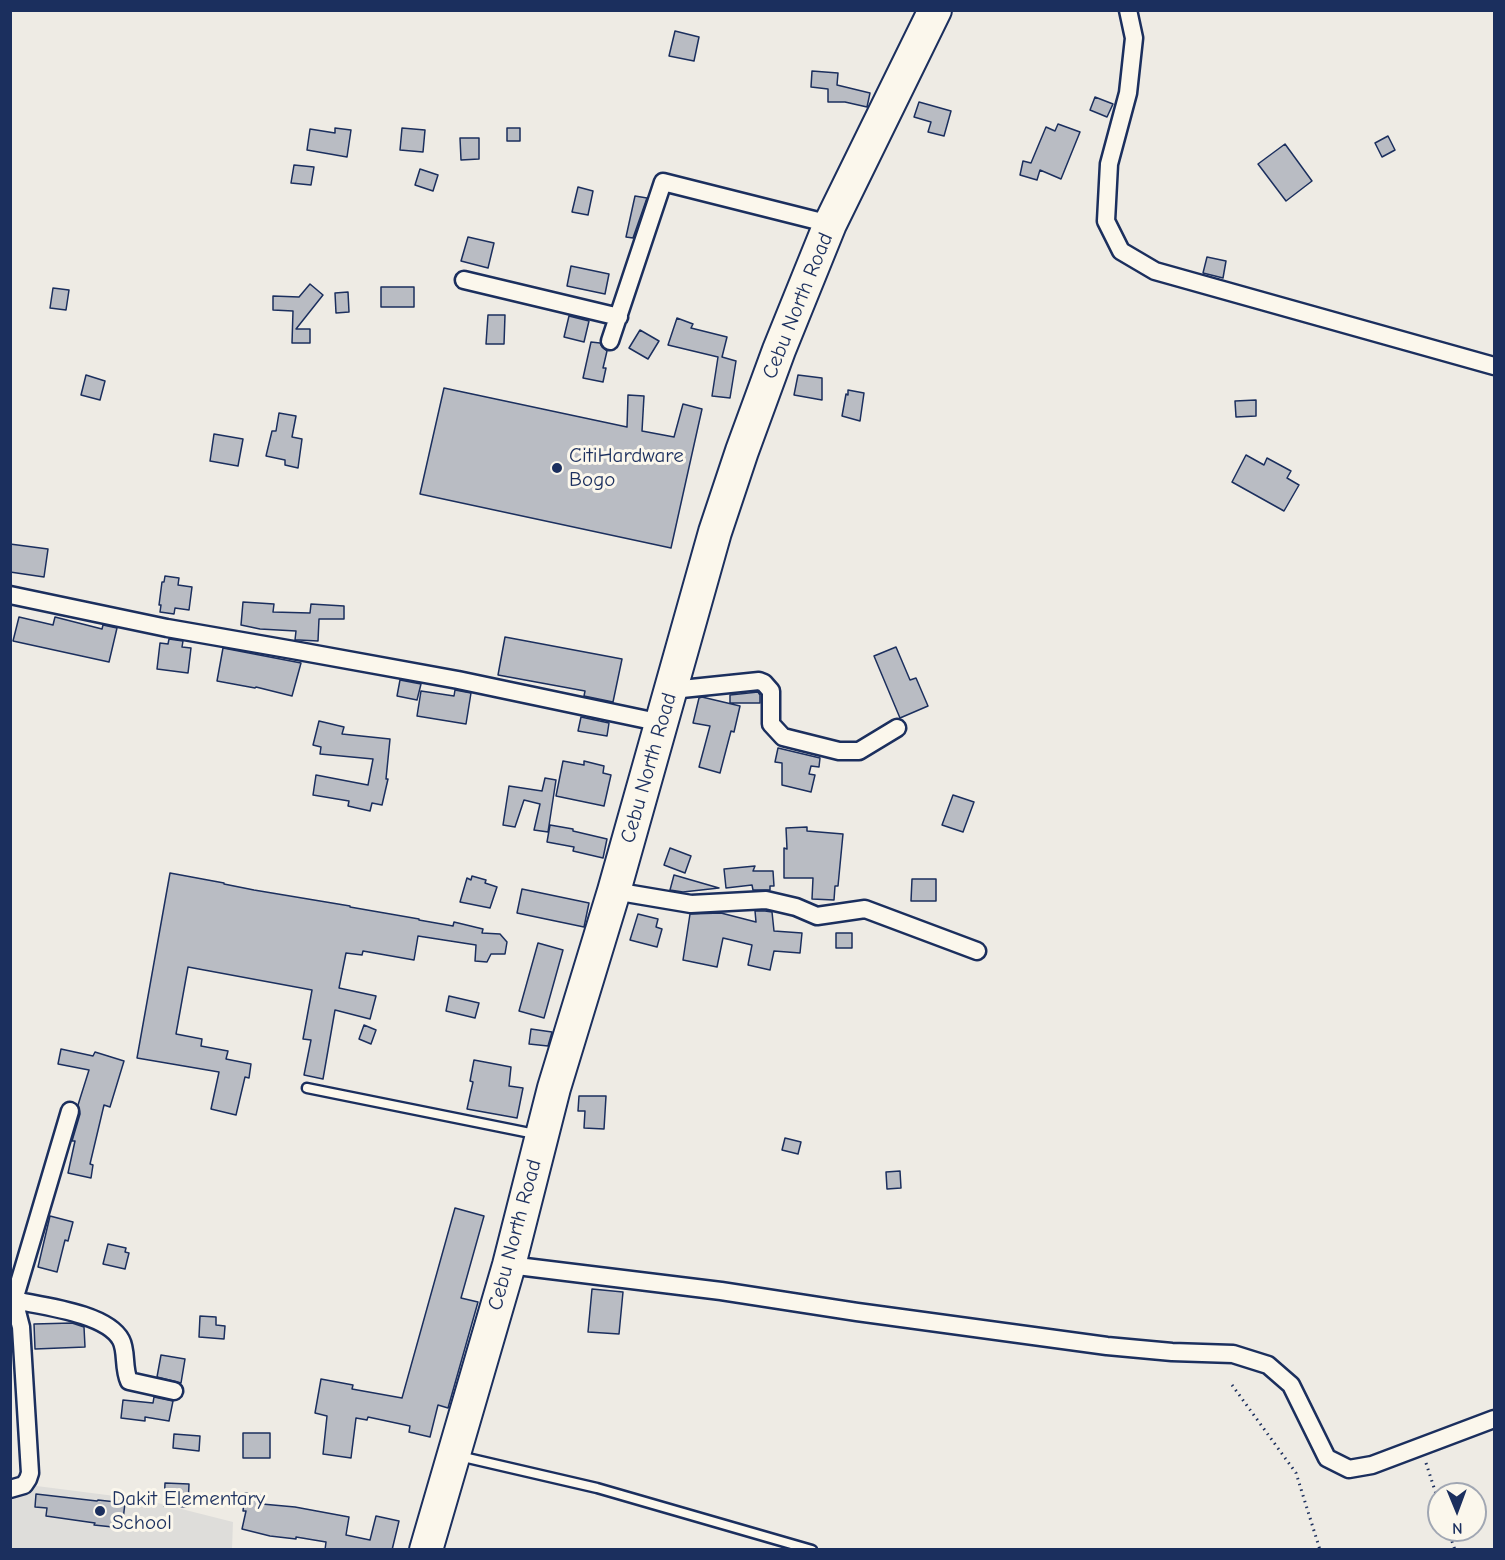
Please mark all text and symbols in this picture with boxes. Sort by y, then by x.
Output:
street label: Cebu North Road [757,229,839,383]
place label: CitiHardware Bogo [569,443,684,493]
marker: CitiHardware Bogo [550,461,564,475]
street label: Cebu North Road [615,690,683,846]
street label: Cebu North Road [483,1157,547,1313]
north arrow [1427,1482,1487,1542]
place label: Dakit Elementary School [112,1486,265,1536]
marker: Dakit Elementary School [93,1504,107,1518]
text: N [1452,1519,1463,1537]

